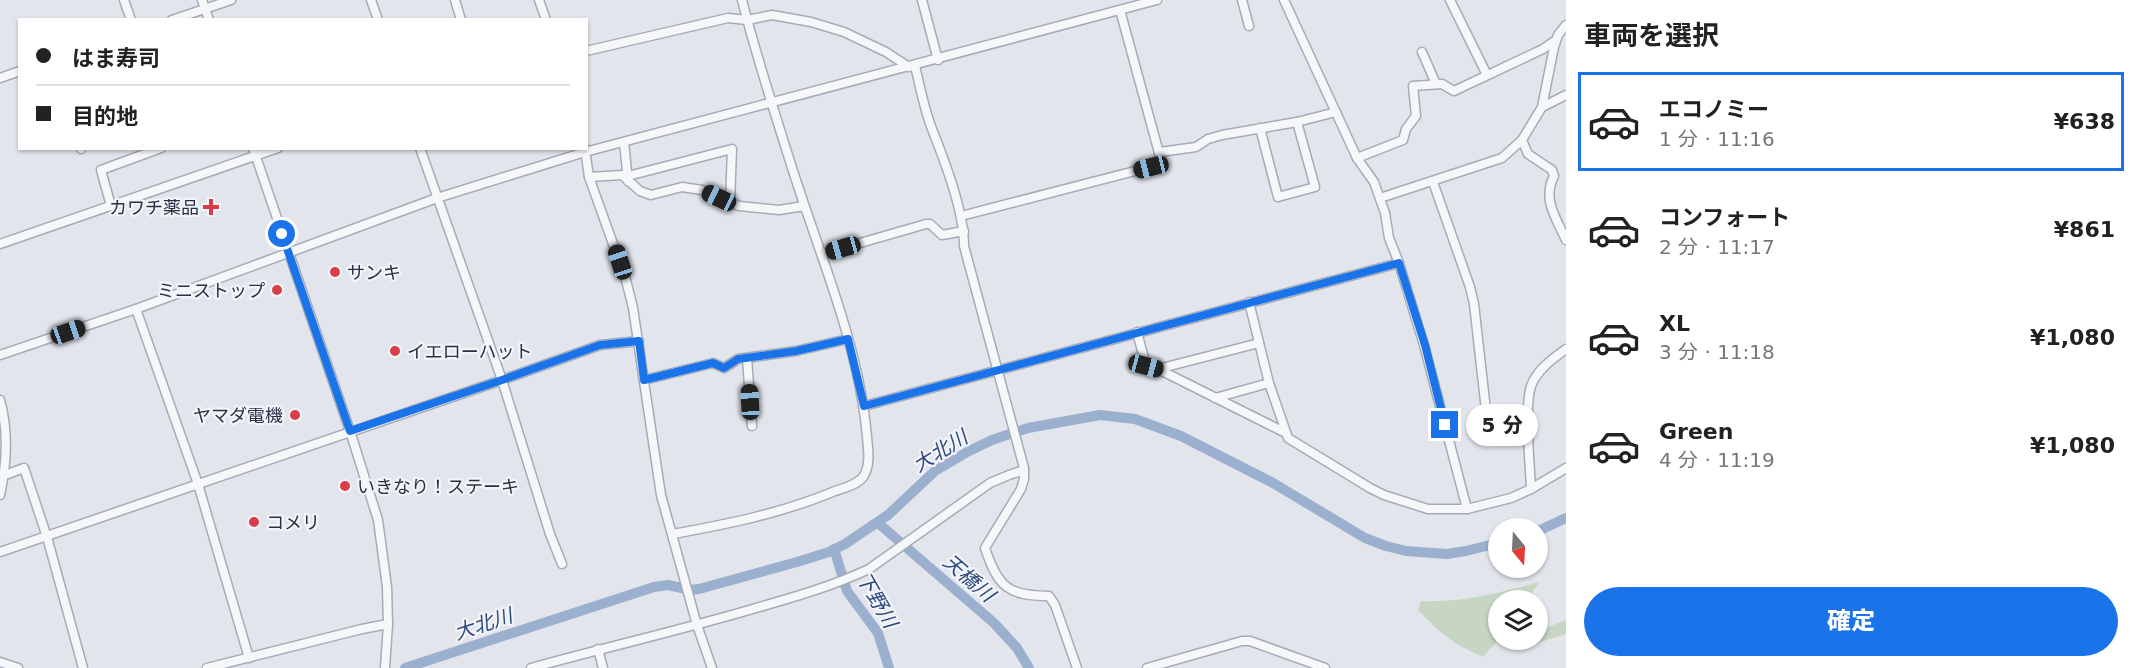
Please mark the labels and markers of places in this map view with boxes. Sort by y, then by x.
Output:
place label: カワチ薬品 [109,197,199,218]
marker: カワチ薬品 [204,200,218,214]
place label: サンキ [347,262,401,283]
marker: サンキ [328,265,342,279]
place label: ミニストップ [157,280,265,301]
marker: ミニストップ [270,283,284,297]
place label: イエローハット [407,341,532,362]
marker: イエローハット [388,344,402,358]
place label: ヤマダ電機 [193,405,283,426]
marker: ヤマダ電機 [288,408,302,422]
place label: いきなり！ステーキ [357,476,519,497]
marker: いきなり！ステーキ [338,479,352,493]
place label: コメリ [266,512,320,533]
marker: コメリ [247,515,261,529]

